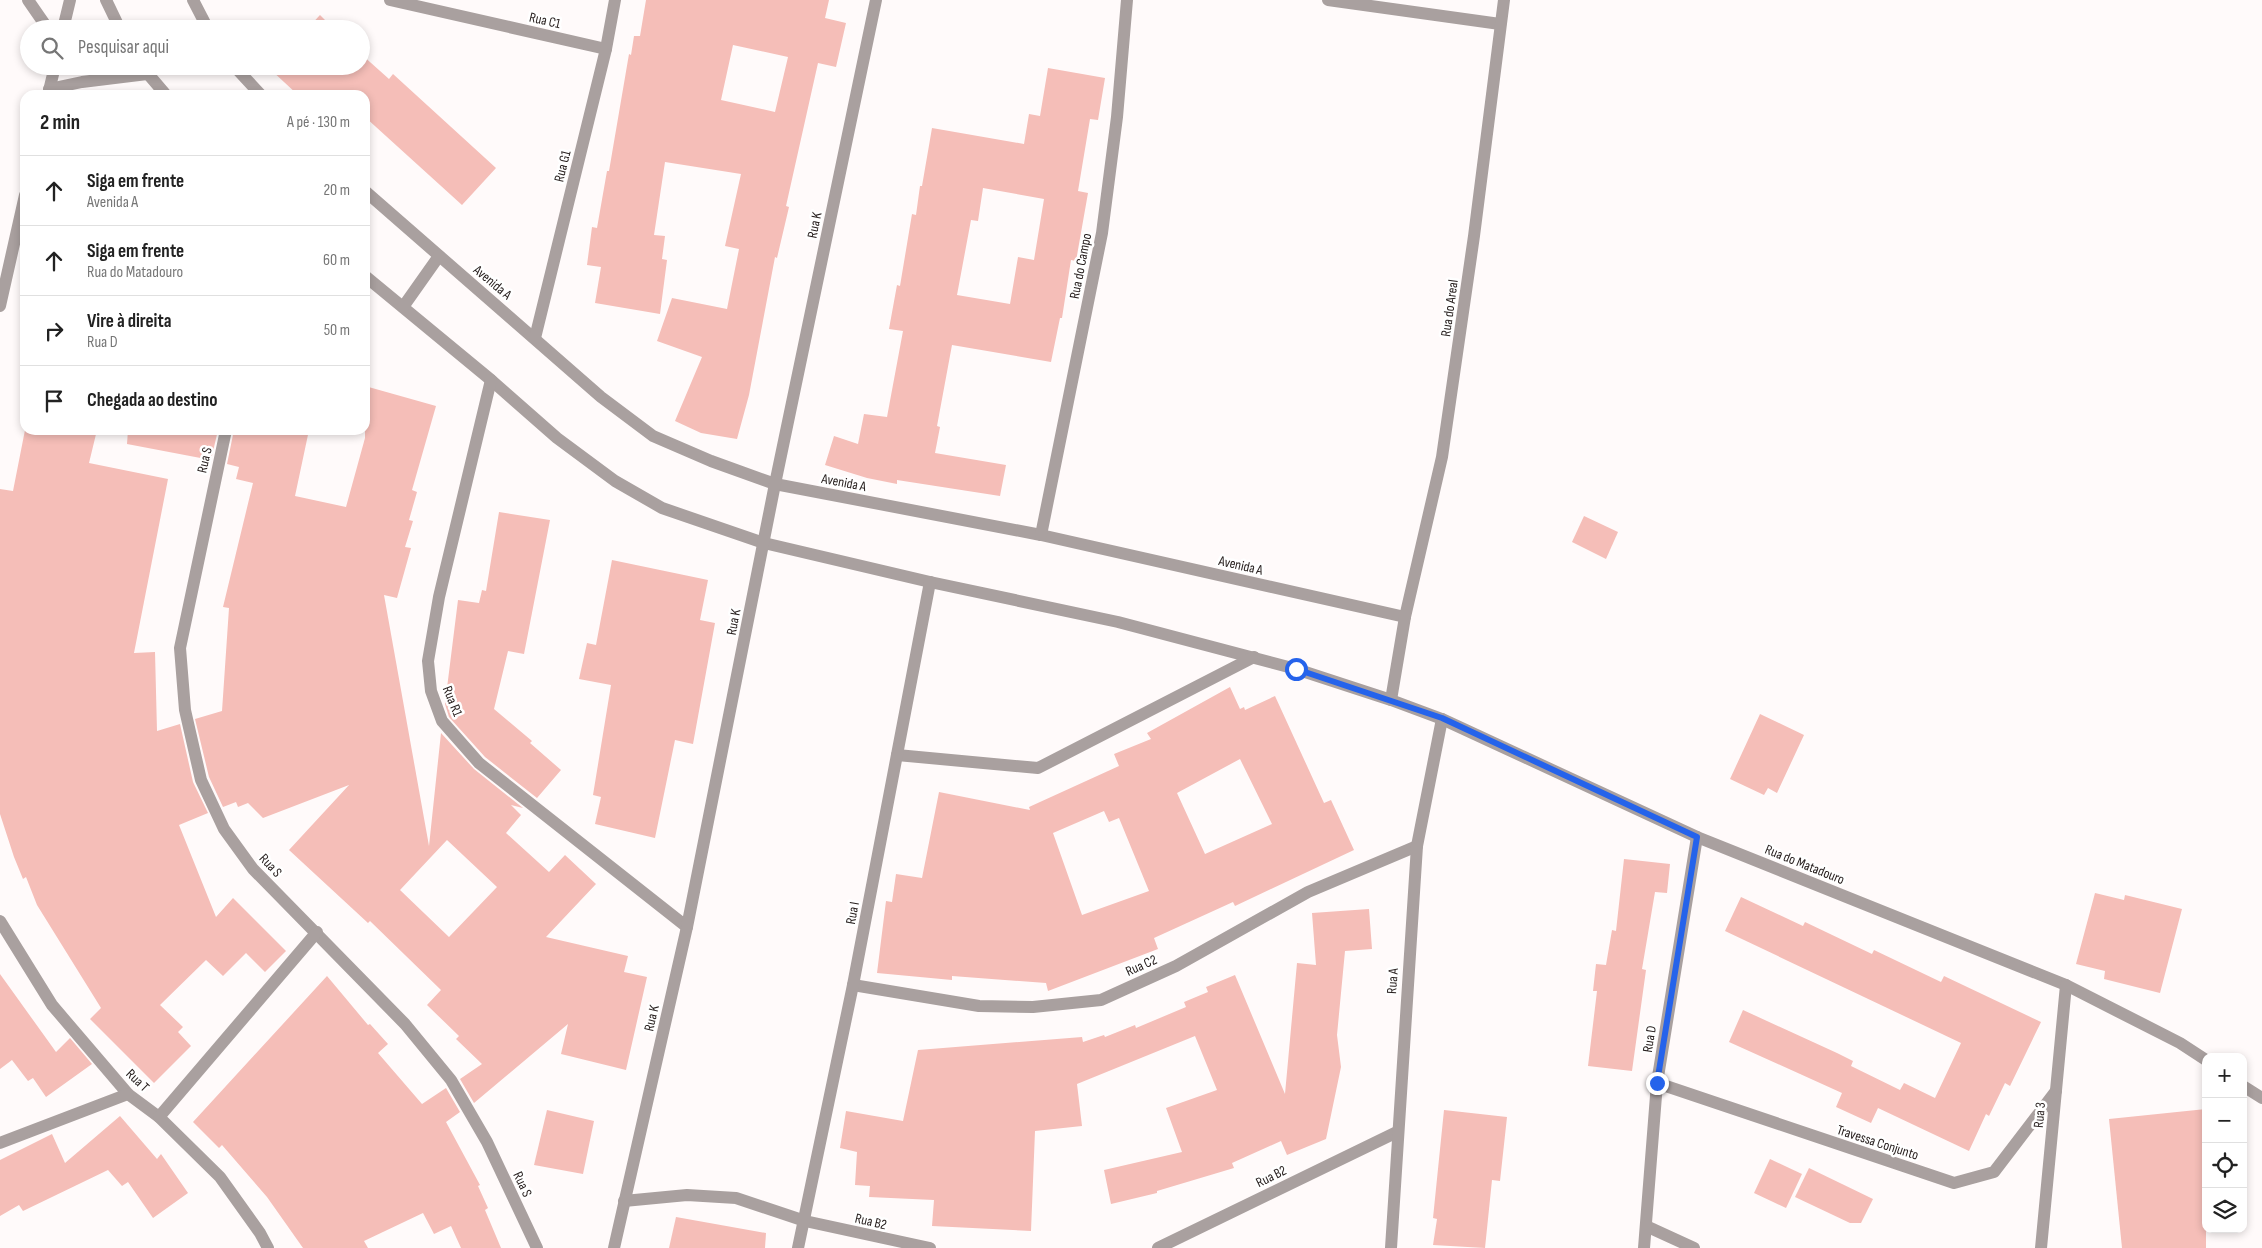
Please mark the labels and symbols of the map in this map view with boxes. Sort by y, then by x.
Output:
street label: Rua C1 [528,9,562,32]
street label: Rua G1 [550,149,575,184]
street label: Rua K [803,210,826,240]
street label: Rua do Campo [1066,232,1095,300]
street label: Avenida A [469,261,516,304]
street label: Rua do Areal [1437,278,1462,338]
street label: Rua S [193,446,216,475]
street label: Avenida A [819,470,868,495]
street label: Avenida A [1216,552,1266,579]
street label: Rua K [723,607,744,637]
route start [1285,658,1308,681]
street label: Rua R1 [439,683,466,719]
street label: Rua do Matadouro [1763,841,1847,888]
street label: Rua S [256,850,286,881]
street label: Rua I [842,900,863,926]
street label: Rua C2 [1123,951,1160,980]
street label: Rua A [1383,967,1402,995]
street label: Rua K [640,1003,663,1033]
street label: Rua D [1639,1024,1660,1054]
street label: Rua T [123,1065,153,1096]
route end [1646,1072,1669,1095]
street label: Rua 3 [2030,1101,2049,1129]
street label: Travessa Conjunto [1835,1121,1921,1164]
street label: Rua B2 [1253,1162,1290,1191]
street label: Rua S [509,1169,536,1200]
street label: Rua B2 [853,1210,889,1233]

